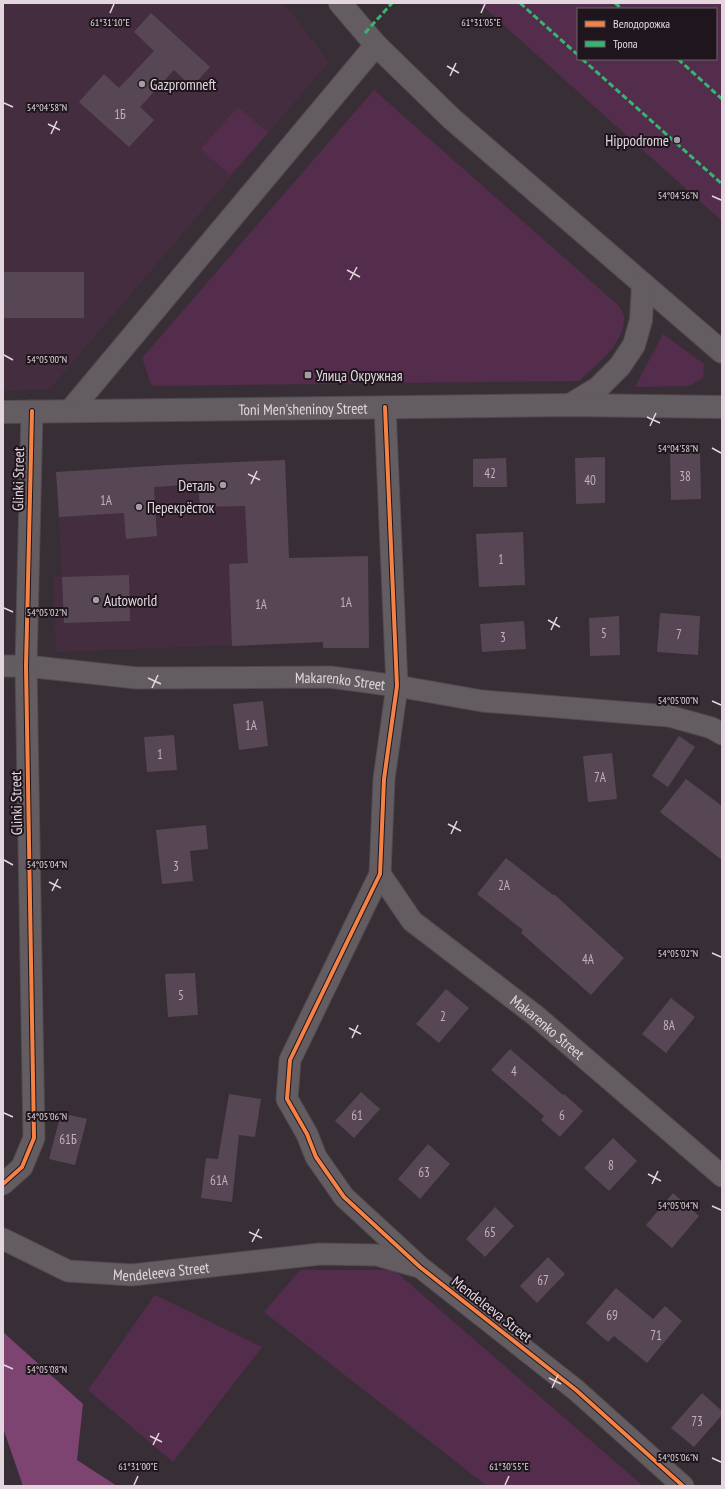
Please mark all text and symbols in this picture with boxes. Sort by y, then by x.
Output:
legend [577,8,717,60]
text: 61°31'10"E [90,16,130,29]
text: 61°31'05"E [461,16,501,29]
text: Велодорожка [613,16,670,31]
text: Тропа [613,36,638,51]
place label: Gazpromneft [150,75,216,94]
marker: Gazpromneft [137,79,147,89]
text: 54°04'58"N [27,101,67,114]
house number: 1Б [114,106,126,123]
place label: Hippodrome [605,131,669,150]
marker: Hippodrome [672,135,682,145]
text: 54°04'56"N [658,189,698,202]
text: 54°05'00"N [27,353,67,366]
place label: Улица Окружная [316,366,403,385]
marker: Улица Окружная [303,370,313,380]
street label: Toni Men'sheninoy Street [238,398,368,419]
text: 54°04'58"N [658,442,698,455]
street label: Glinki Street [8,447,28,511]
house number: 42 [484,465,496,482]
house number: 38 [679,468,691,485]
house number: 40 [584,472,596,489]
place label: Dеталь [178,476,215,495]
marker: Dеталь [218,480,228,490]
house number: 1А [100,492,113,509]
place label: Перекрёсток [147,498,215,517]
marker: Перекрёсток [134,502,144,512]
house number: 1 [498,551,504,568]
place label: Autoworld [104,591,157,610]
house number: 1А [340,594,353,611]
marker: Autoworld [91,595,101,605]
house number: 1А [255,596,268,613]
text: 54°05'02"N [27,606,67,619]
house number: 5 [601,625,607,642]
house number: 7 [676,626,682,643]
house number: 3 [500,629,506,646]
street label: Makarenko Street [295,667,387,694]
text: 54°05'00"N [658,694,698,707]
house number: 1А [245,717,258,734]
house number: 1 [157,746,163,763]
house number: 7А [594,769,607,786]
street label: Glinki Street [6,771,26,835]
text: 54°05'04"N [27,858,67,871]
house number: 3 [173,858,179,875]
house number: 2А [498,877,511,894]
text: 54°05'02"N [658,947,698,960]
house number: 4А [582,951,595,968]
house number: 5 [178,987,184,1004]
street label: Makarenko Street [507,991,589,1063]
house number: 2 [440,1008,446,1025]
house number: 8А [663,1017,676,1034]
house number: 4 [511,1063,517,1080]
house number: 61 [351,1107,363,1124]
house number: 6 [559,1107,565,1124]
text: 54°05'06"N [27,1110,67,1123]
house number: 61Б [59,1131,77,1148]
house number: 8 [608,1157,614,1174]
house number: 63 [418,1164,430,1181]
house number: 61А [210,1172,229,1189]
text: 54°05'04"N [658,1199,698,1212]
house number: 65 [484,1224,496,1241]
street label: Mendeleeva Street [113,1257,210,1285]
street label: Mendeleeva Street [448,1272,536,1346]
house number: 67 [537,1272,549,1289]
house number: 69 [606,1307,618,1324]
house number: 71 [650,1327,662,1344]
text: 54°05'08"N [27,1363,67,1376]
house number: 73 [691,1413,703,1430]
text: 54°05'06"N [658,1451,698,1464]
text: 61°31'00"E [118,1460,158,1473]
text: 61°30'55"E [489,1460,529,1473]

